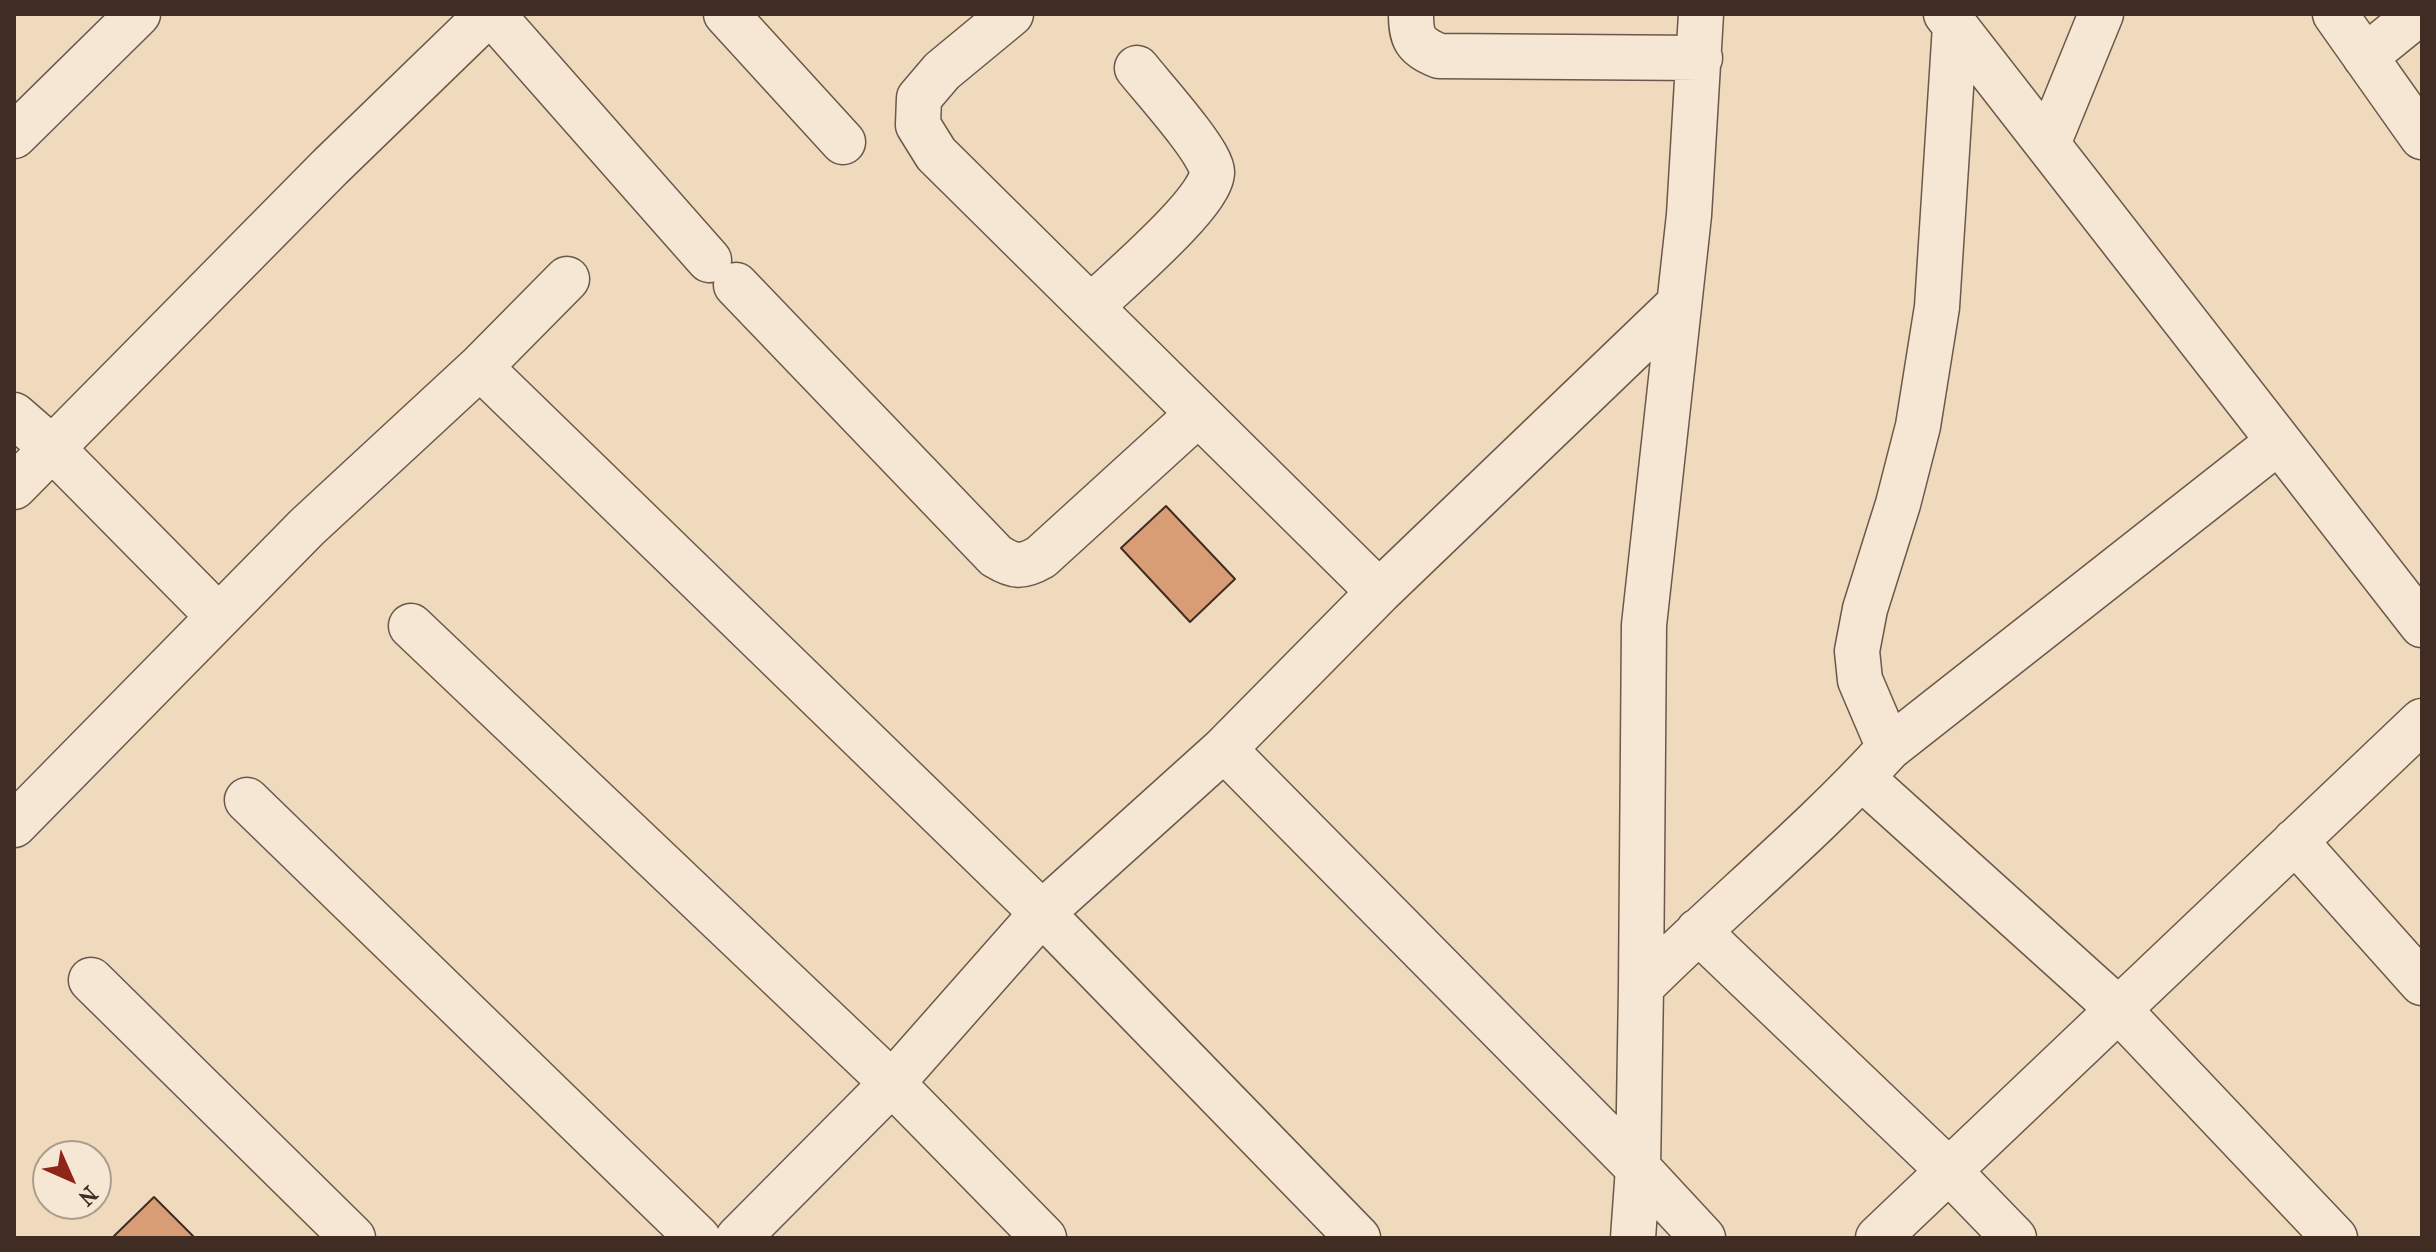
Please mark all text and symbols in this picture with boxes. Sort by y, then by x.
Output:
north arrow [32,1140,112,1220]
text: N [72,1180,103,1211]

